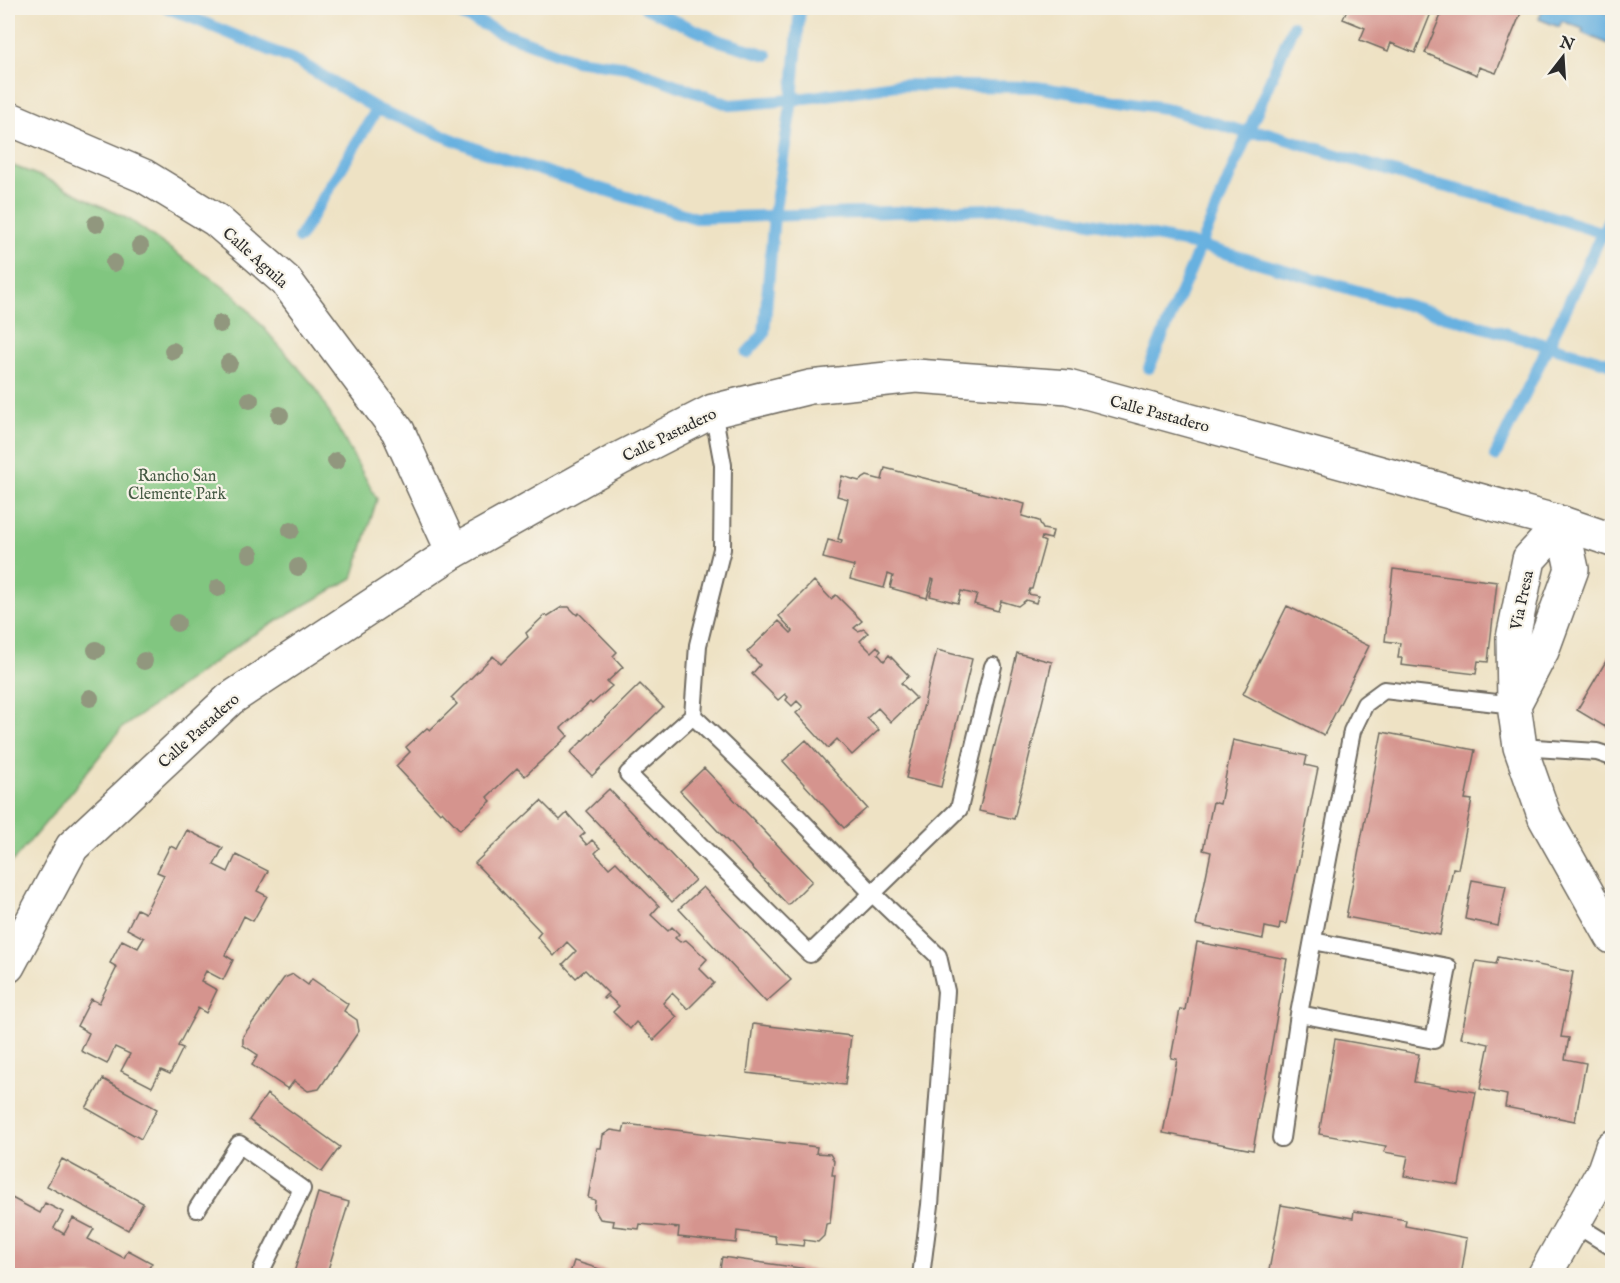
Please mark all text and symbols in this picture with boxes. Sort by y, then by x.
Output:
north arrow [1533,27,1593,87]
text: N [1556,33,1576,56]
street label: Calle Aguila [218,224,292,293]
street label: Calle Pastadero [1107,392,1212,438]
street label: Calle Pastadero [620,404,721,467]
park label: Rancho San Clemente Park [128,467,226,505]
street label: Via Presa [1507,569,1539,633]
street label: Calle Pastadero [155,690,244,773]

